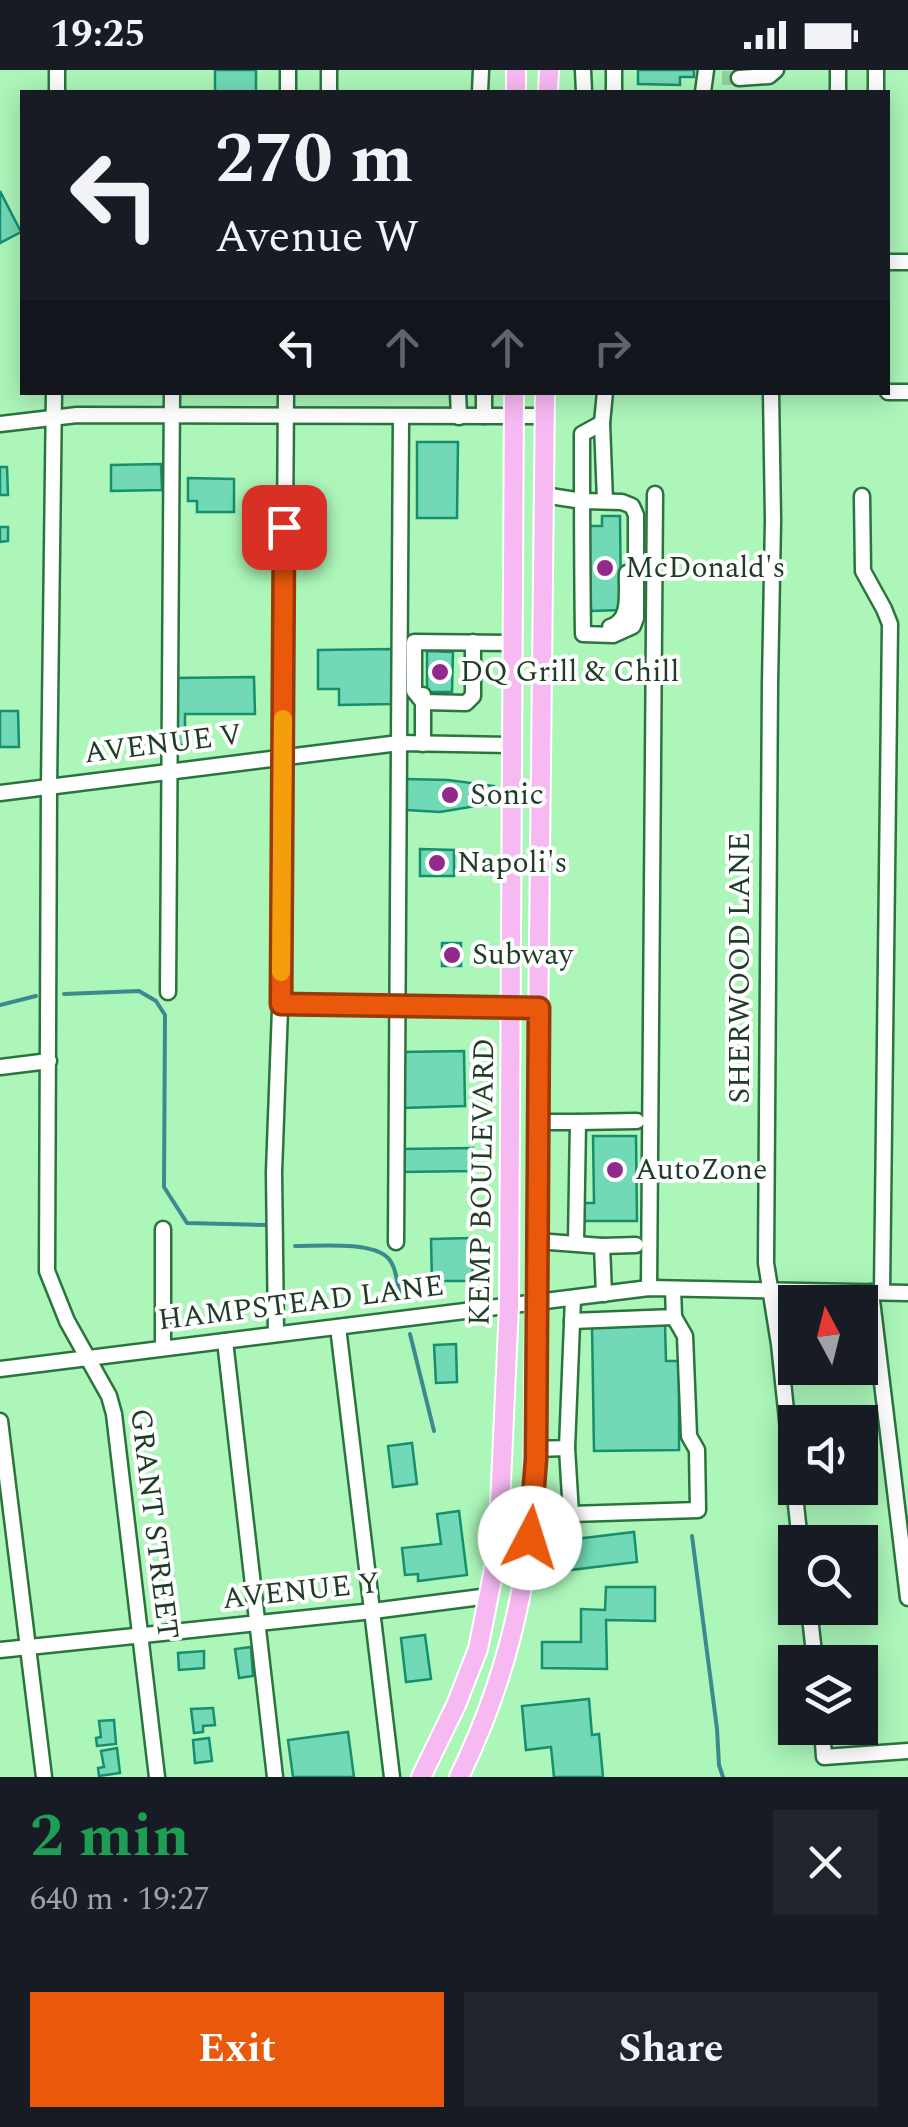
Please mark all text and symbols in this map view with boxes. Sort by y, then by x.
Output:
text: 19:25 [50,6,145,64]
text: 270 m [215,107,413,213]
icon: left [50,130,180,260]
text: Avenue W [215,203,419,272]
icon: left [270,320,325,375]
icon: ahead [375,320,430,375]
icon: ahead [480,320,535,375]
icon: right [585,320,640,375]
pin [242,485,327,570]
icon: arrive [257,500,312,555]
place label: McDonald's [625,545,785,591]
marker: McDonald's [594,557,616,579]
place label: DQ Grill & Chill [460,649,679,695]
marker: DQ Grill & Chill [429,661,451,683]
street label: AVENUE V [81,711,245,777]
place label: Sonic [470,772,544,818]
marker: Sonic [439,784,461,806]
street label: SHERWOOD LANE [717,832,763,1104]
place label: Napoli's [457,840,567,886]
marker: Napoli's [426,852,448,874]
place label: Subway [472,932,575,978]
marker: Subway [441,944,463,966]
street label: KEMP BOULEVARD [456,1038,508,1326]
place label: AutoZone [635,1147,768,1193]
marker: AutoZone [604,1159,626,1181]
street label: HAMPSTEAD LANE [155,1263,447,1343]
north arrow [778,1285,878,1385]
map controls [778,1285,878,1745]
button: sound [778,1405,878,1505]
street label: GRANT STREET [117,1406,191,1642]
position arrow [478,1486,582,1590]
button: search [778,1525,878,1625]
street label: AVENUE Y [220,1560,382,1622]
button: layers [778,1645,878,1745]
text: 2 min [30,1791,190,1883]
button: close [773,1810,878,1915]
text: 640 m · 19:27 [30,1875,210,1924]
button: Exit [30,1992,444,2107]
button: Share [464,1992,878,2107]

